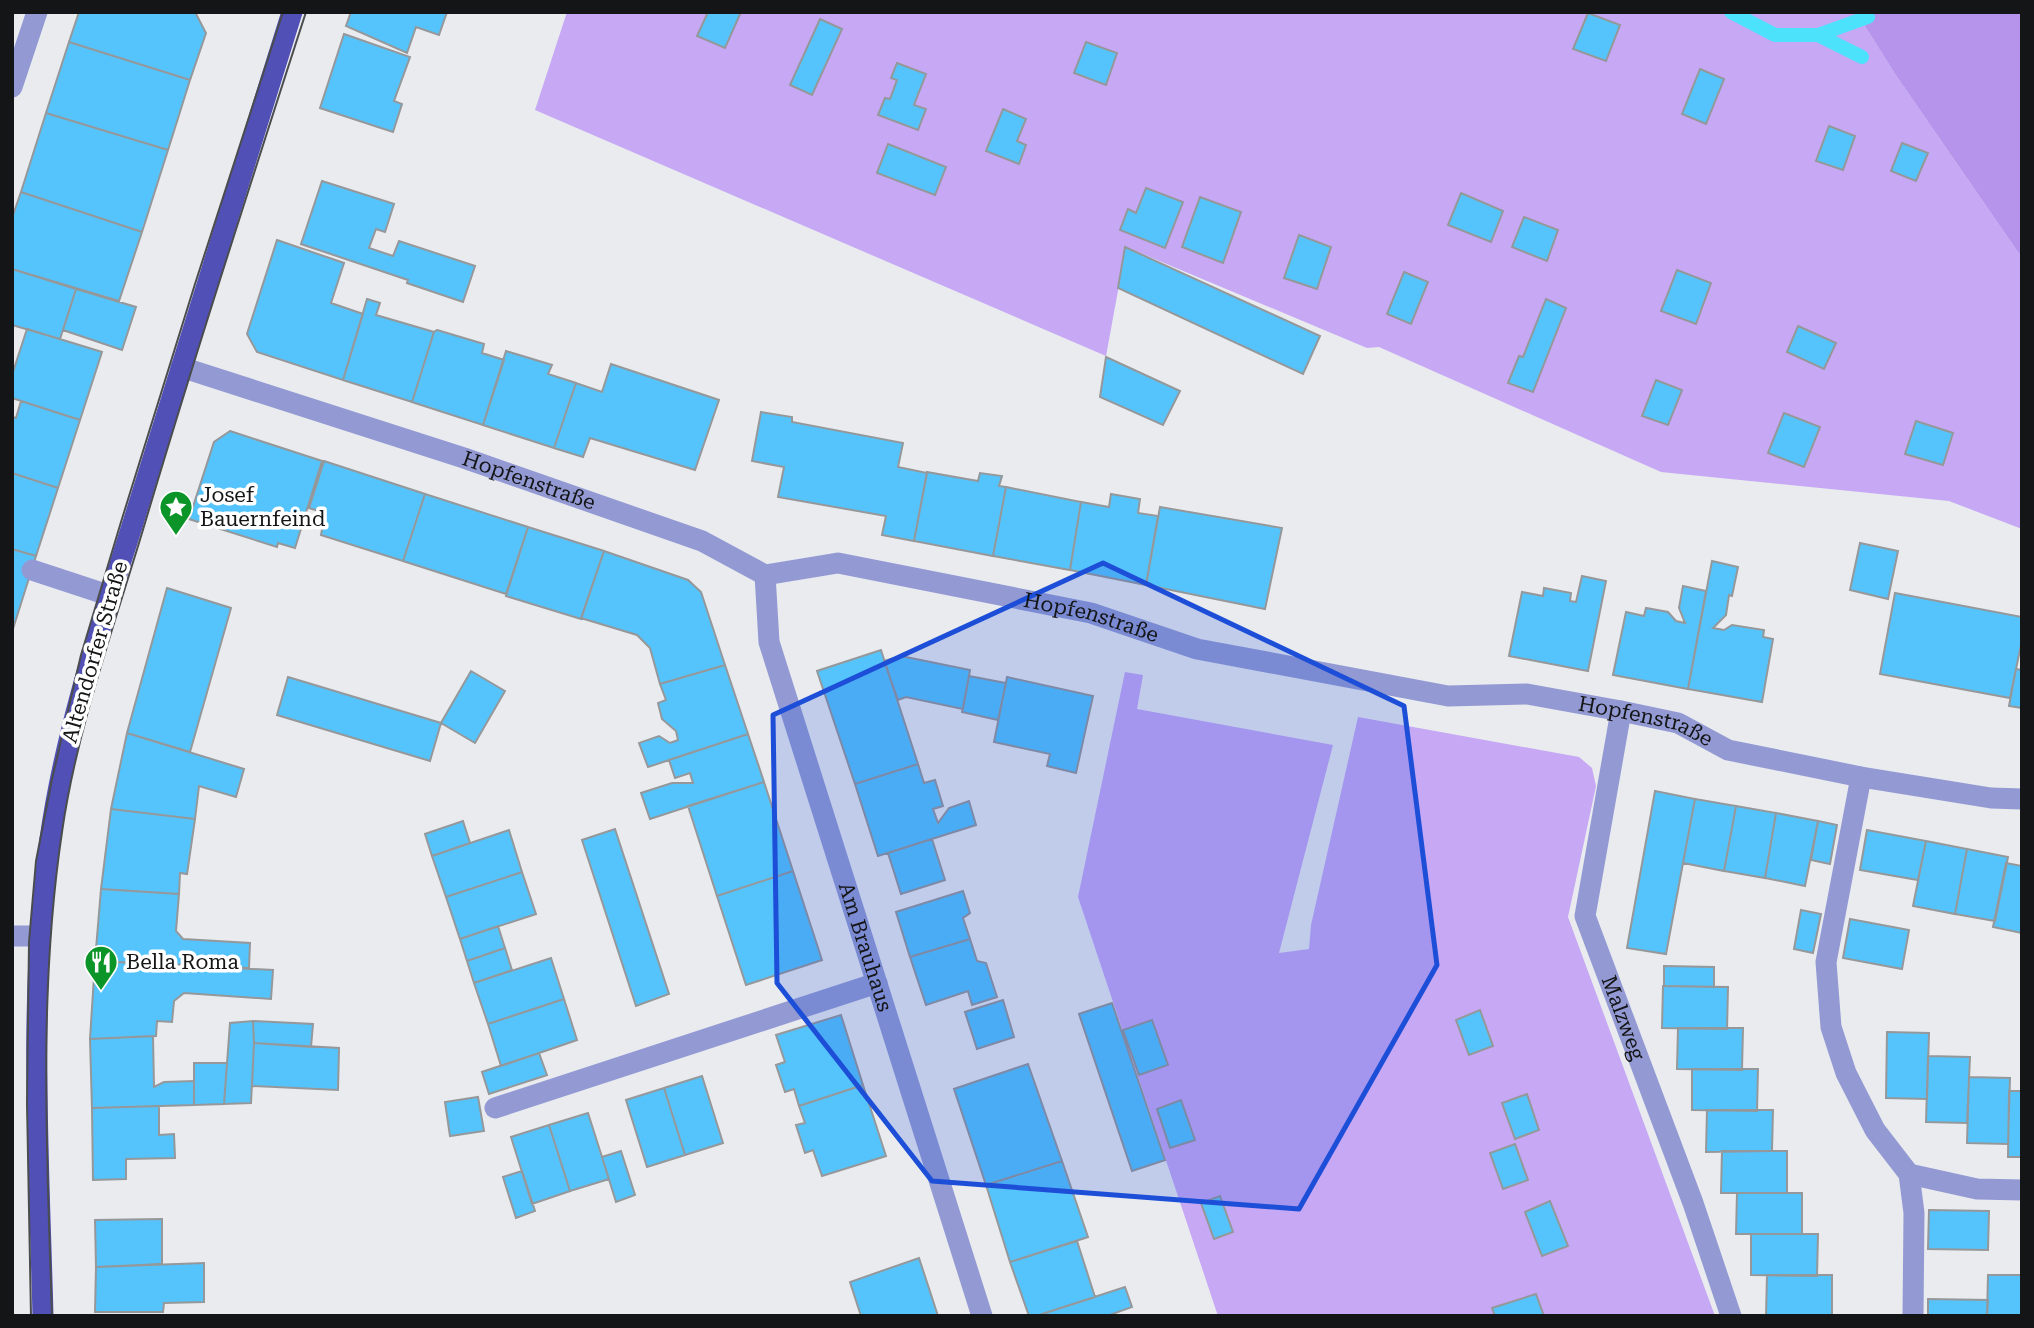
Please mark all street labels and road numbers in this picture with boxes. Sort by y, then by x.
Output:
street label: Hopfenstraße [459,446,599,515]
street label: Altendorfer Straße [58,558,132,746]
street label: Hopfenstraße [1022,588,1162,647]
street label: Hopfenstraße [1576,691,1717,751]
street label: Am Brauhaus [834,880,897,1015]
street label: Malzweg [1597,972,1650,1063]

